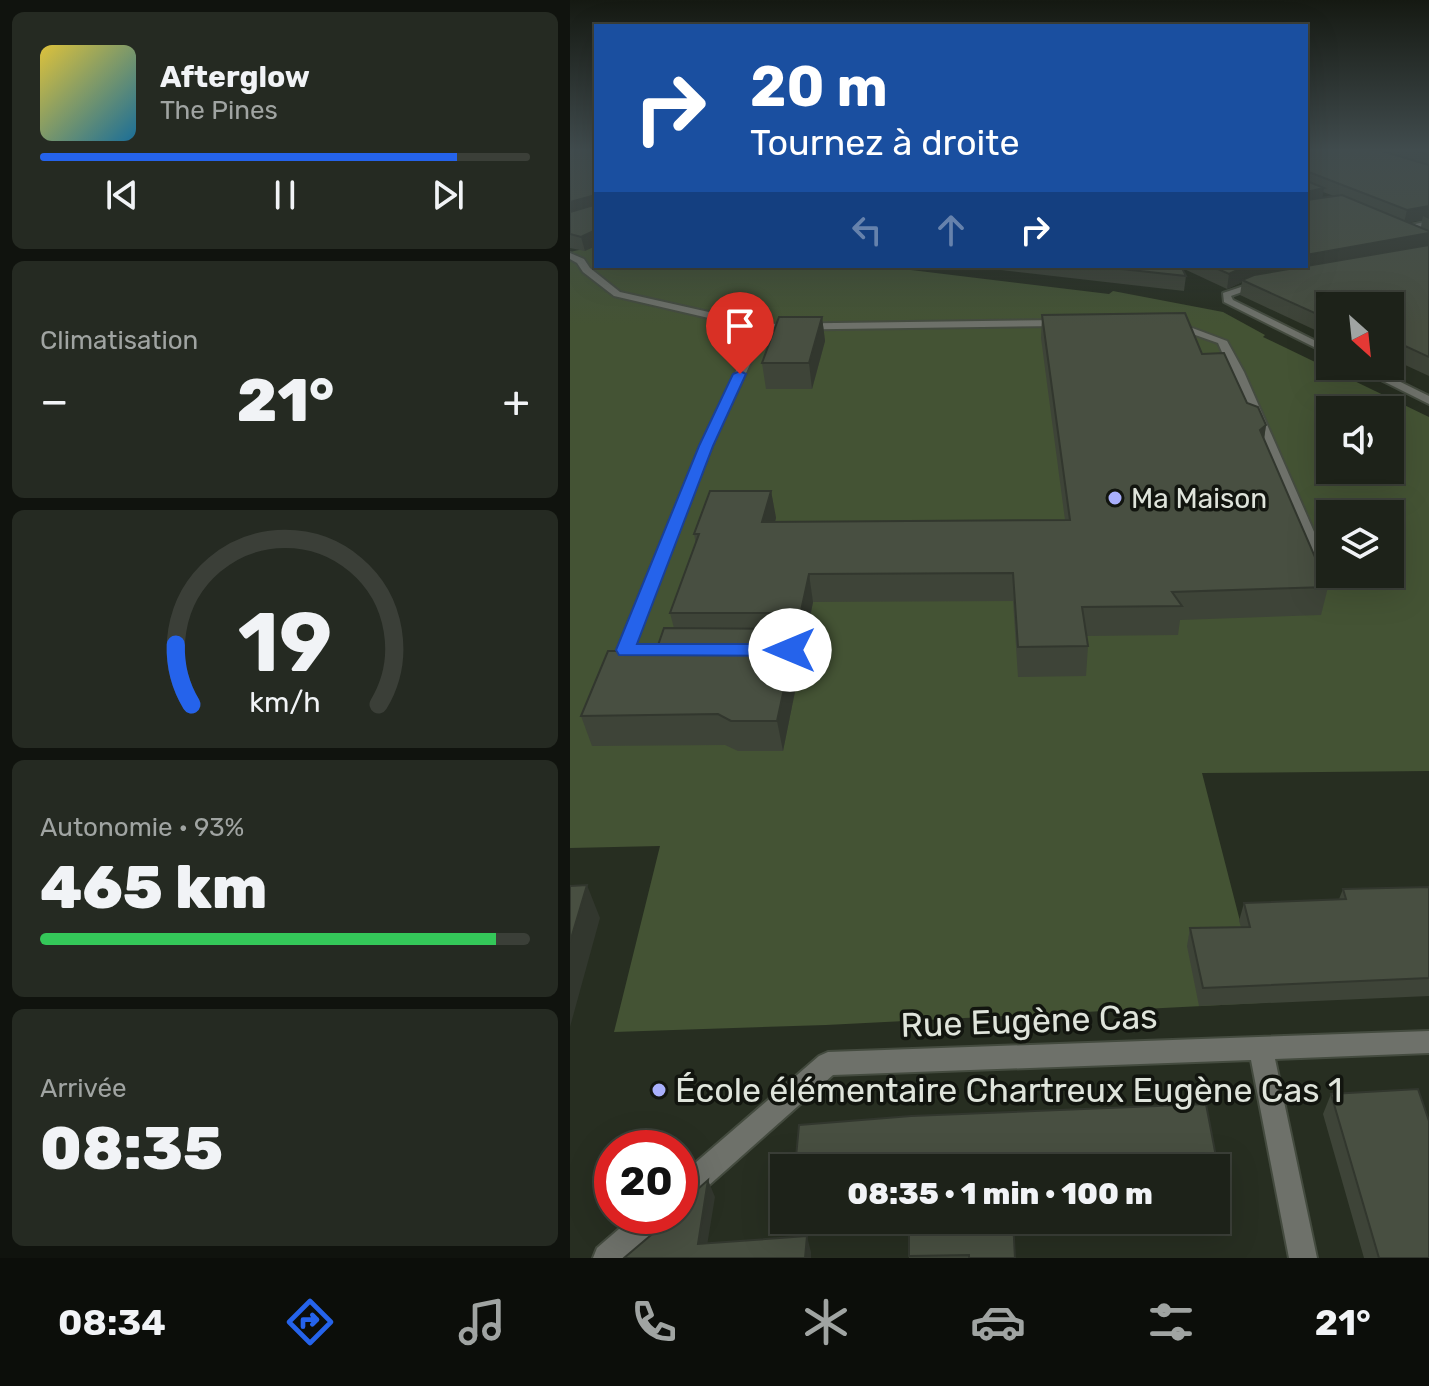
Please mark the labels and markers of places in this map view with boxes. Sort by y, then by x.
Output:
pin [706,292,774,374]
place label: Ma Maison [1131,482,1267,515]
marker: Ma Maison [1106,489,1124,507]
place label: École élémentaire Chartreux Eugène Cas 1 [675,1070,1342,1111]
marker: École élémentaire Chartreux Eugène Cas 1 [650,1081,668,1099]

